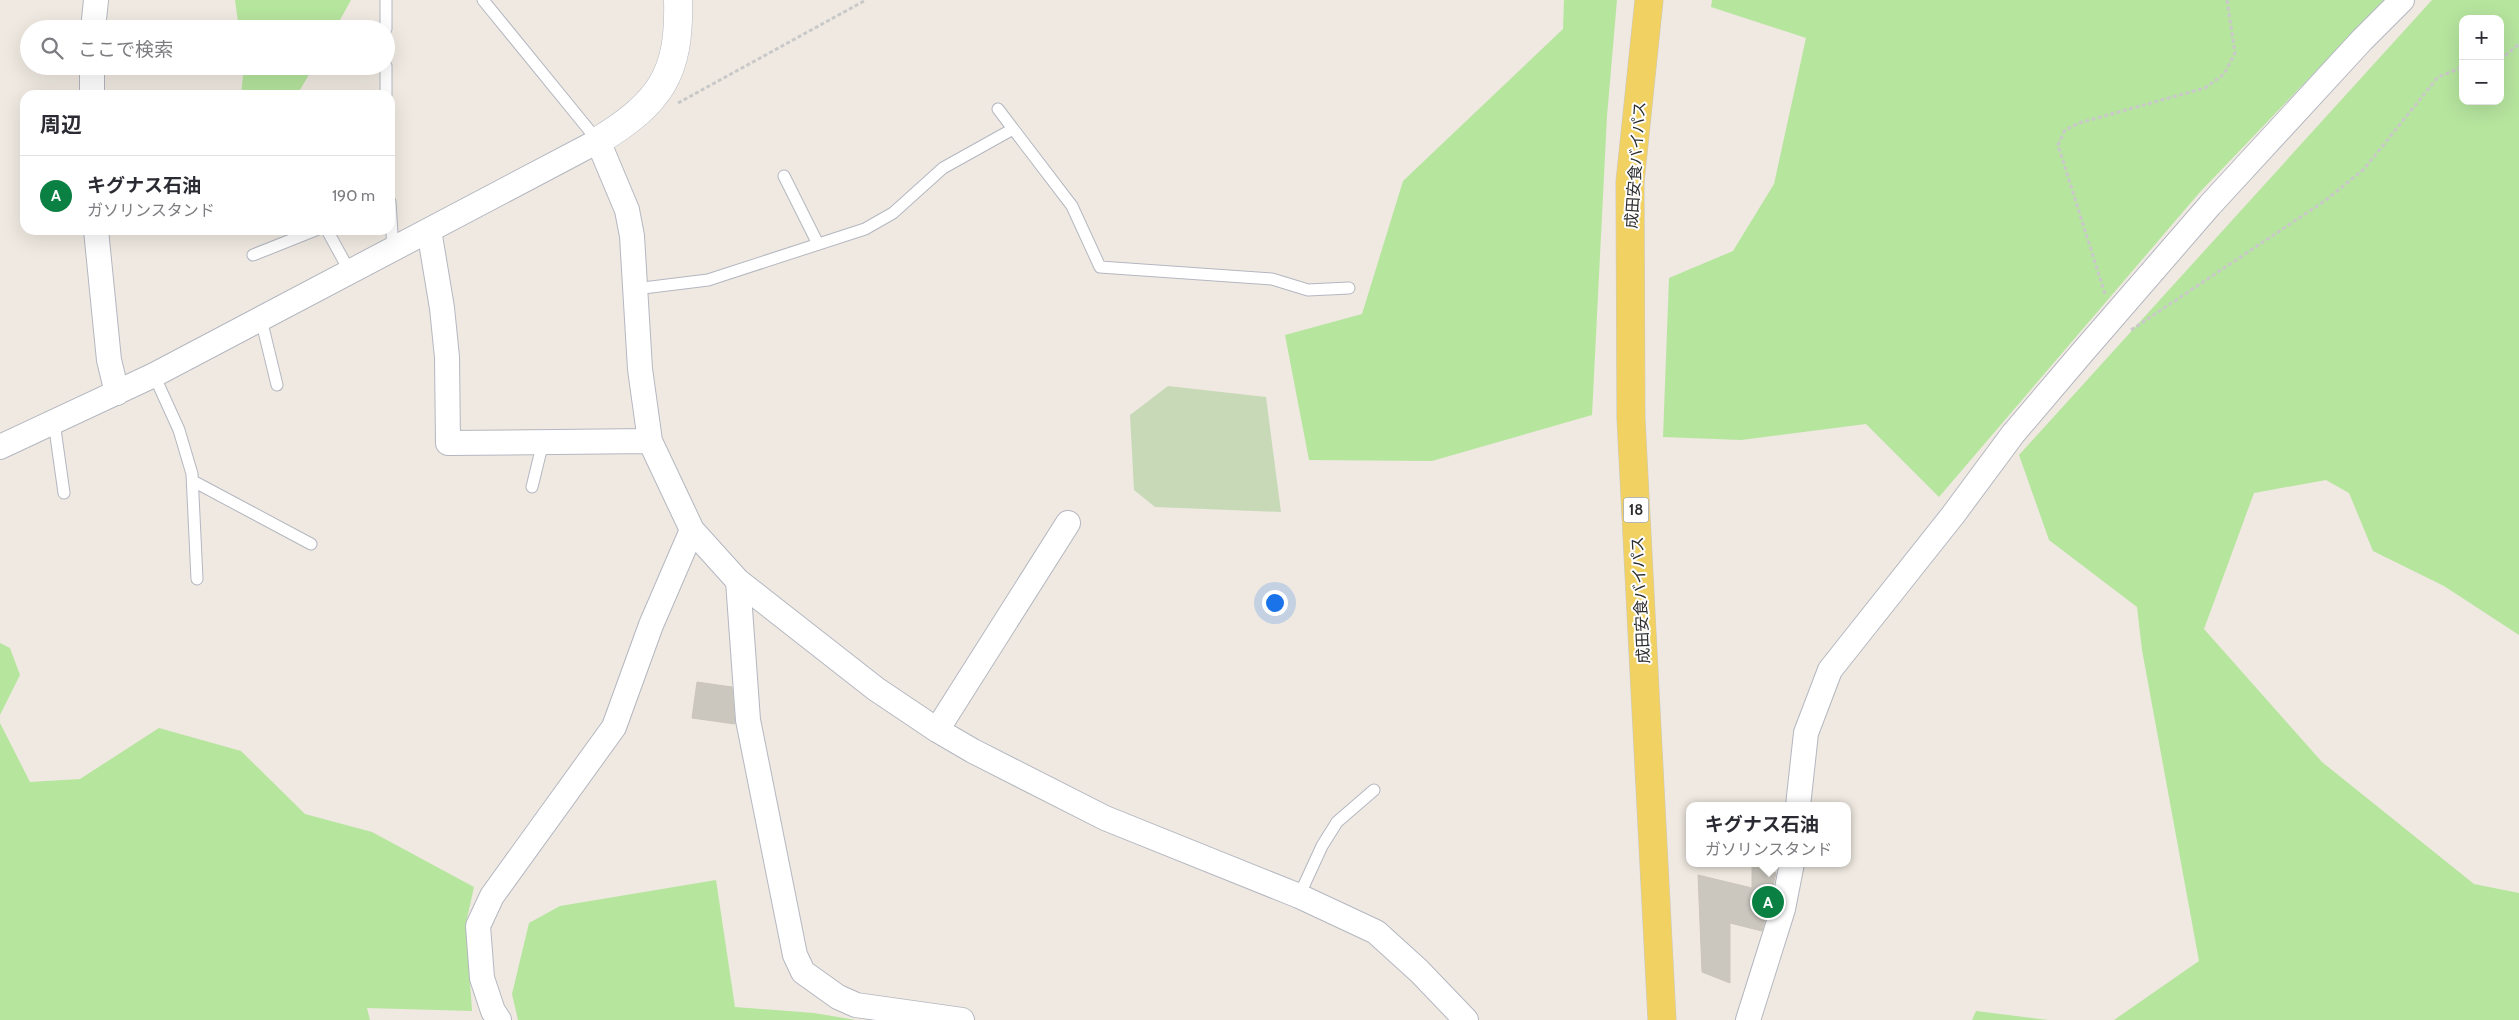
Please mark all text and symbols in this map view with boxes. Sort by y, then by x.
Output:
map controls [2459,15,2504,105]
button: + [2459,15,2504,60]
search box [20,20,395,75]
icon: search [38,34,66,62]
text: ここで検索 [78,38,173,61]
button: − [2459,60,2504,105]
street label: 成田安食バイパス [1622,101,1649,229]
text: 周辺 [40,112,82,137]
text: キグナス石油 [87,174,201,197]
text: A [51,186,61,205]
text: 190 m [332,186,375,205]
text: ガソリンスタンド [87,201,215,220]
road number: 18 [1624,498,1648,522]
street label: 成田安食バイパス [1628,536,1653,664]
your location [1262,590,1288,616]
popup [1686,802,1851,867]
text: キグナス石油 [1705,813,1819,836]
text: ガソリンスタンド [1705,840,1832,859]
pin: A [1752,883,1784,921]

